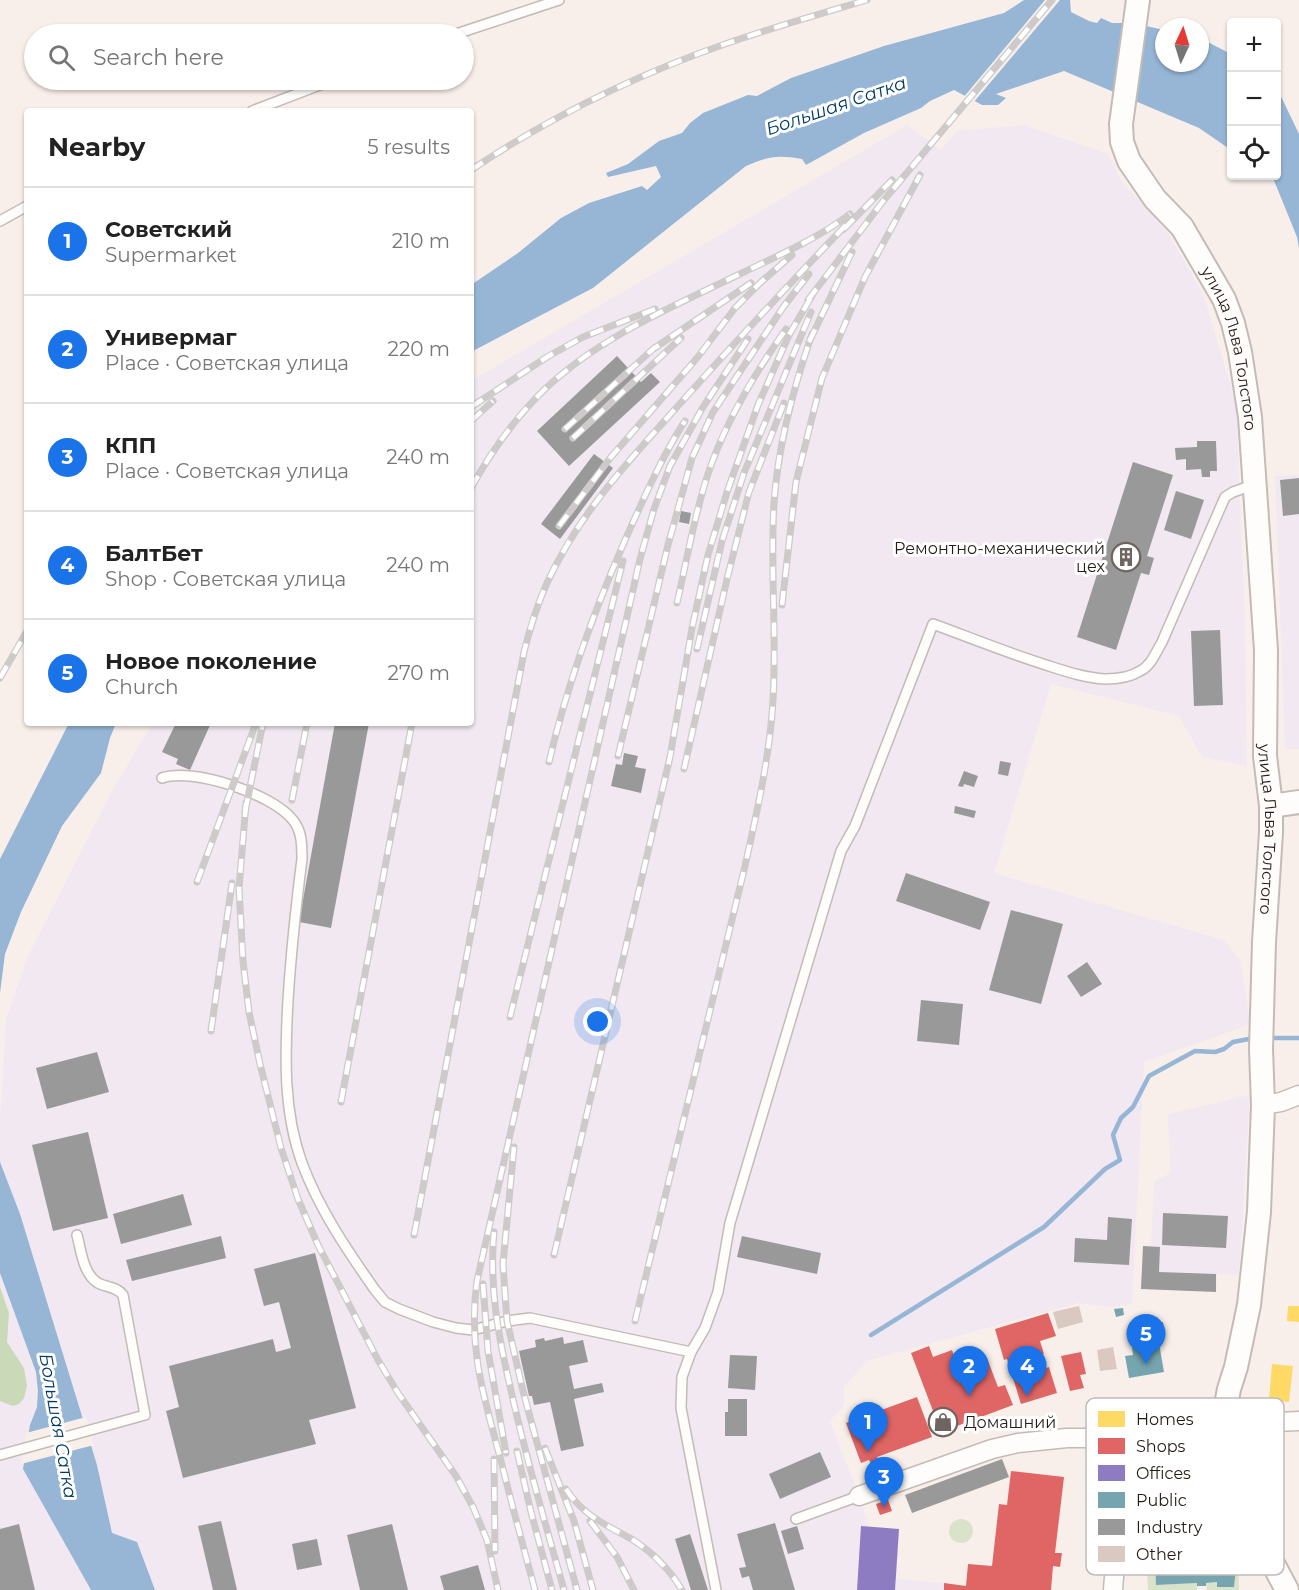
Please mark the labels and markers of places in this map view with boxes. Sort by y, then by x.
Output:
place label: Ремонтно-механический цех [894,539,1106,576]
building icon: Ремонтно-механический цех [1110,541,1142,573]
pin: 5 [1126,1314,1166,1364]
pin: 2 [950,1346,988,1396]
pin: 4 [1008,1346,1046,1396]
pin: 1 [848,1402,888,1452]
shop icon: Домашний [927,1406,959,1438]
place label: Домашний [964,1413,1056,1432]
pin: 3 [864,1458,904,1507]

